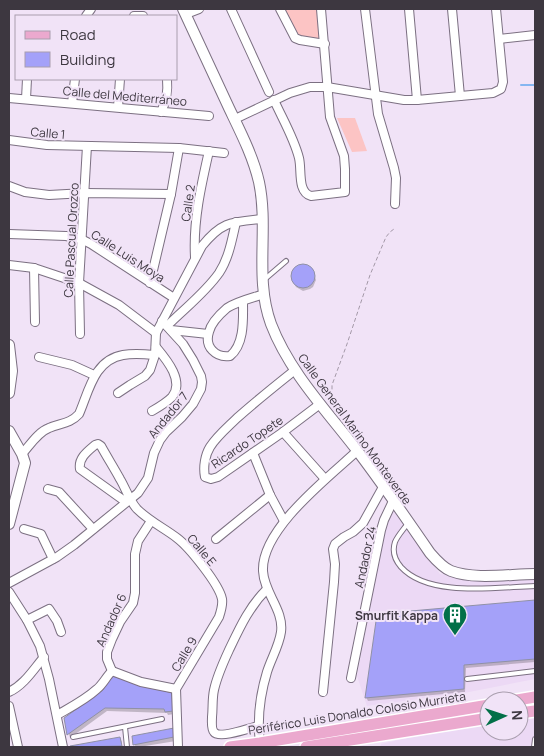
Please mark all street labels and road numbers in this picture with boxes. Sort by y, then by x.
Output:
street label: Calle del Mediterráneo [62,82,188,110]
street label: Calle 1 [30,123,66,143]
street label: Calle Pascual Orozco [60,182,82,298]
street label: Calle 2 [177,183,199,223]
street label: Calle Luis Moya [88,226,168,286]
street label: Calle General Marino Monteverde [294,350,416,508]
street label: Andador 7 [144,388,192,442]
street label: Ricardo Topete [208,412,286,472]
street label: Andador 24 [350,524,380,590]
street label: Calle E [184,530,221,570]
street label: Andador 6 [92,591,130,649]
street label: Calle 9 [167,633,201,675]
street label: Periférico Luis Donaldo Colosio Murrieta [247,687,467,739]

